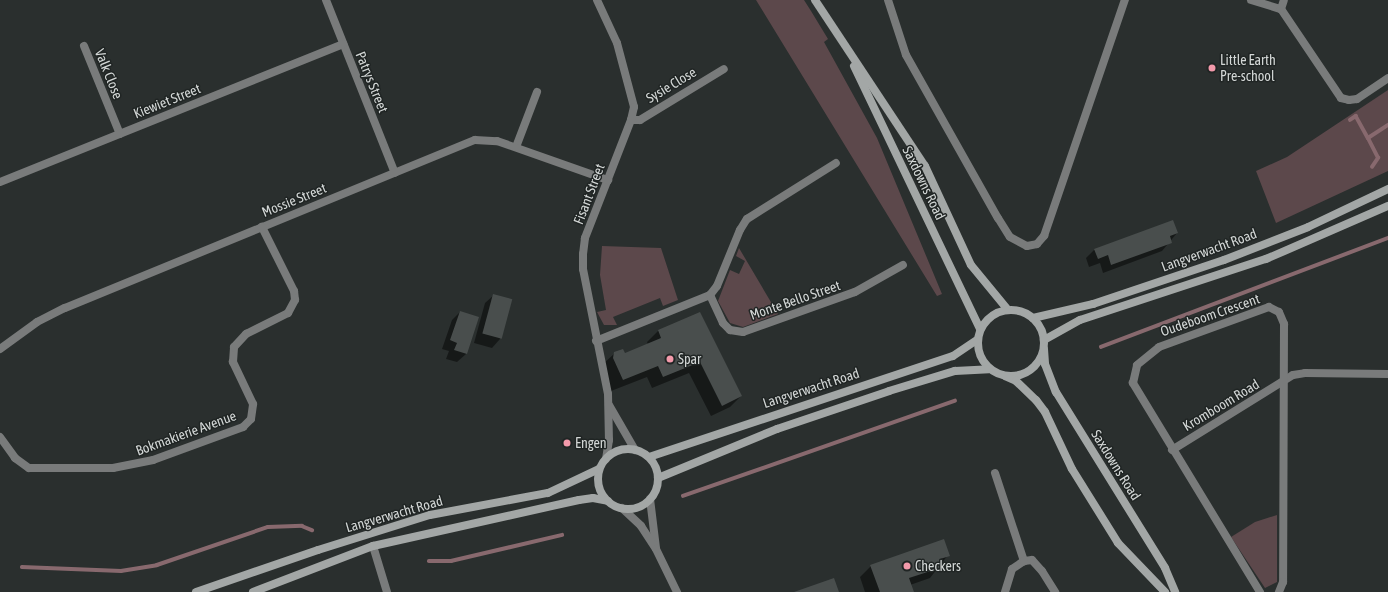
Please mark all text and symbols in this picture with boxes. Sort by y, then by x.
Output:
street label: Valk Close [91,47,127,101]
street label: Patrys Street [352,49,392,115]
place label: Little Earth Pre-school [1220,52,1276,84]
street label: Sysie Close [643,63,699,107]
marker: Little Earth Pre-school [1207,63,1217,73]
street label: Kiewiet Street [131,80,203,122]
street label: Saxdowns Road [899,143,949,223]
street label: Fisant Street [570,161,608,227]
street label: Mossie Street [259,179,329,221]
street label: Langverwacht Road [1159,225,1259,275]
street label: Monte Bello Street [748,277,842,323]
street label: Oudeboom Crescent [1158,290,1262,340]
place label: Spar [678,351,701,367]
marker: Spar [665,354,675,364]
street label: Langverwacht Road [761,365,861,411]
street label: Kromboom Road [1180,376,1262,434]
street label: Bokmakierie Avenue [133,407,239,459]
street label: Saxdowns Road [1088,427,1144,503]
place label: Engen [575,435,607,451]
marker: Engen [562,438,572,448]
street label: Langverwacht Road [344,492,444,536]
place label: Checkers [915,558,961,574]
marker: Checkers [902,561,912,571]

